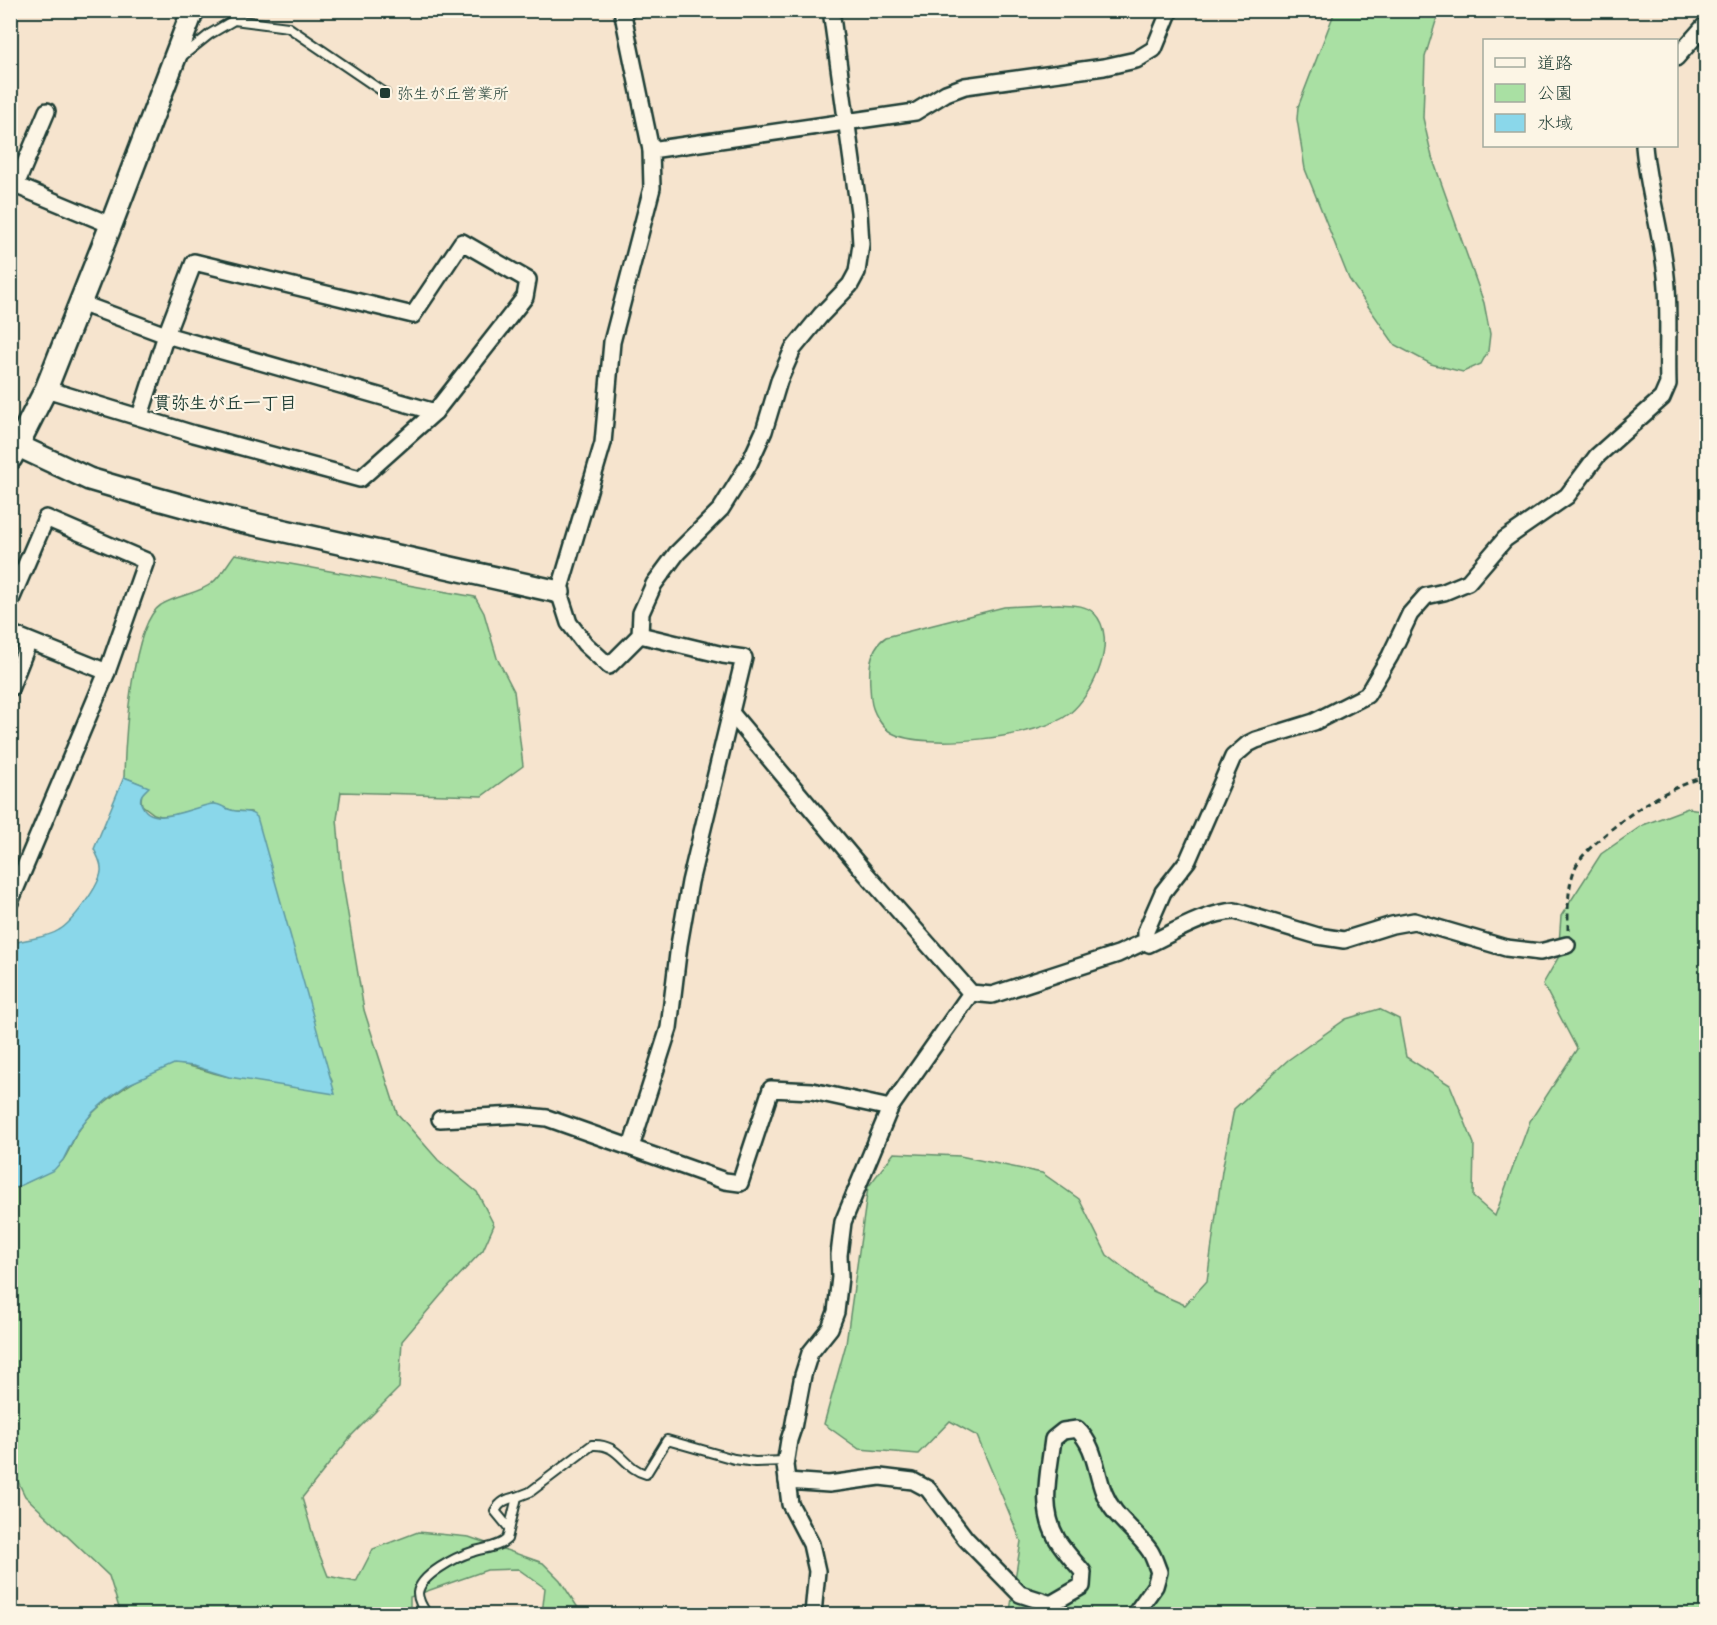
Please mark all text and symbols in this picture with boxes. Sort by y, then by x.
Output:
legend [1483,39,1678,147]
text: 道路 [1537,51,1573,75]
text: 公園 [1537,81,1573,105]
place label: 弥生が丘営業所 [397,83,509,104]
marker: 弥生が丘営業所 [378,86,392,100]
text: 水域 [1537,111,1573,135]
district label: 貫弥生が丘一丁目 [153,391,297,415]

